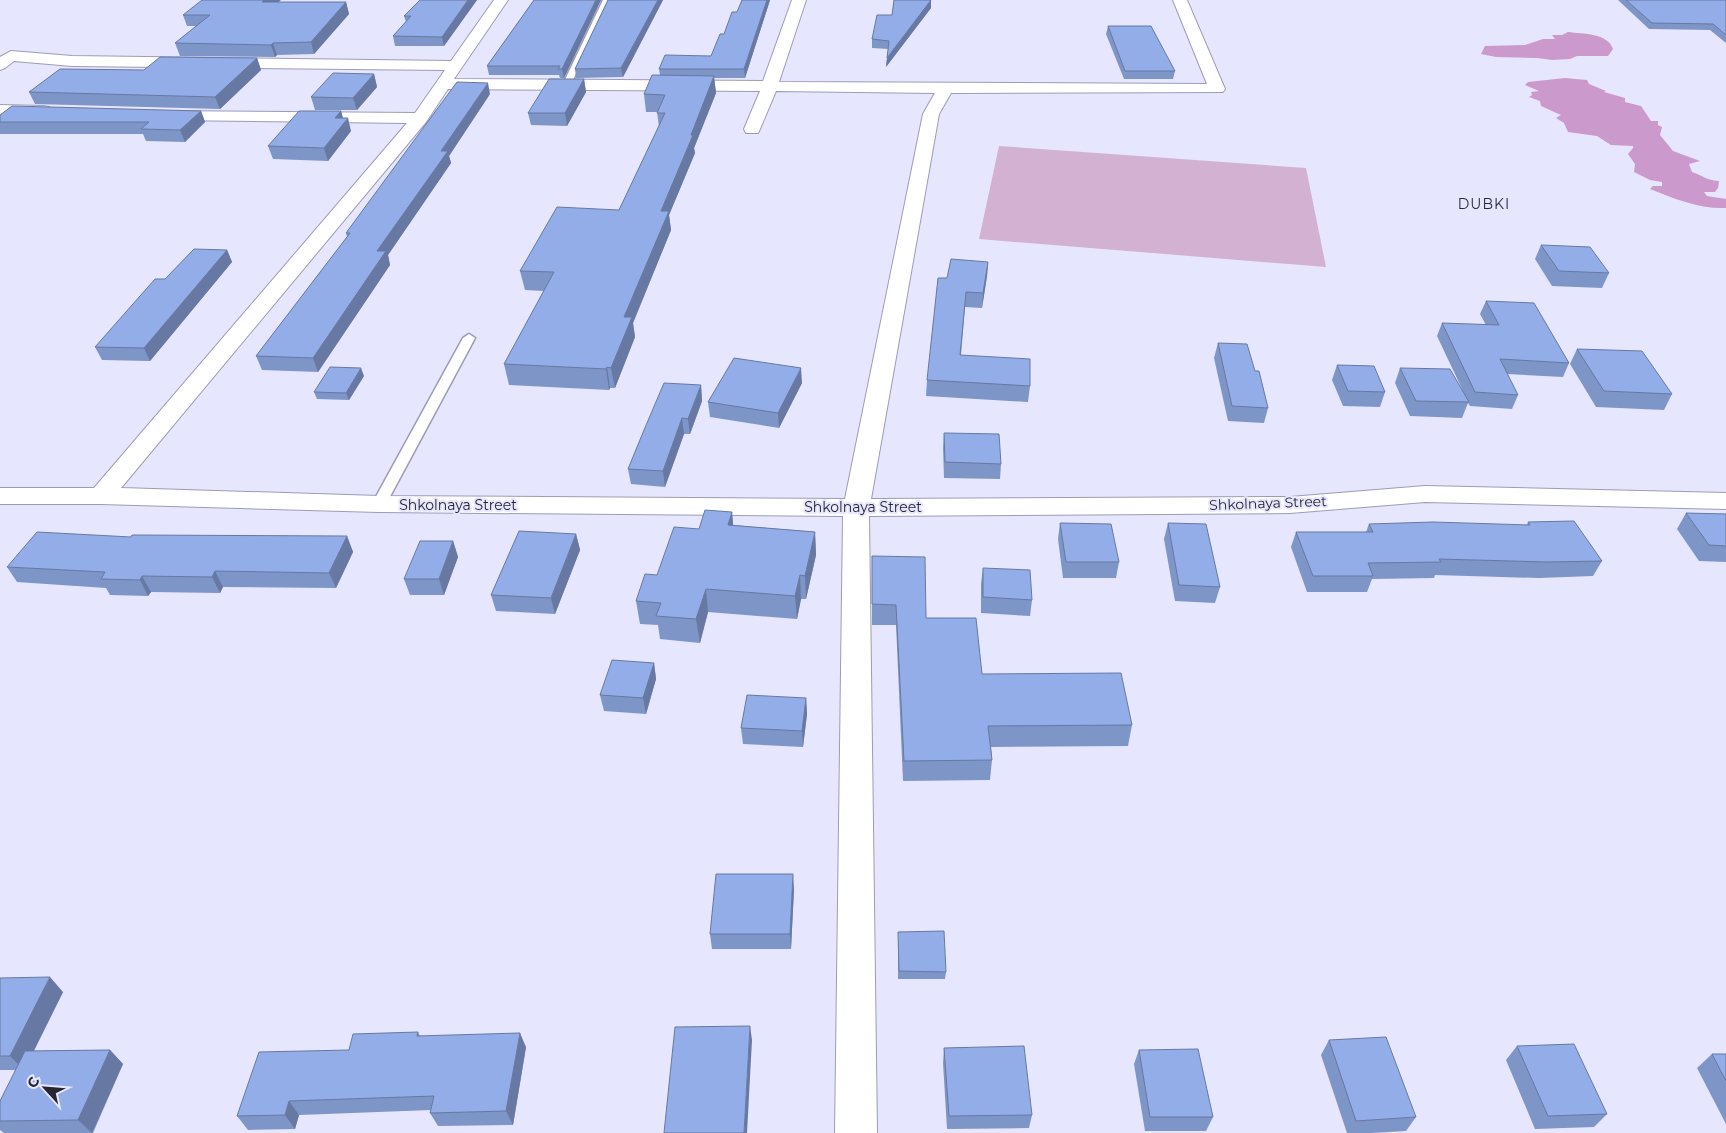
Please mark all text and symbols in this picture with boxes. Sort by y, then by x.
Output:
district label: DUBKI [1458,195,1510,213]
street label: Shkolnaya Street [1209,492,1327,514]
street label: Shkolnaya Street [399,496,517,514]
street label: Shkolnaya Street [804,498,922,516]
north arrow [20,1063,70,1113]
text: С [23,1074,44,1091]

